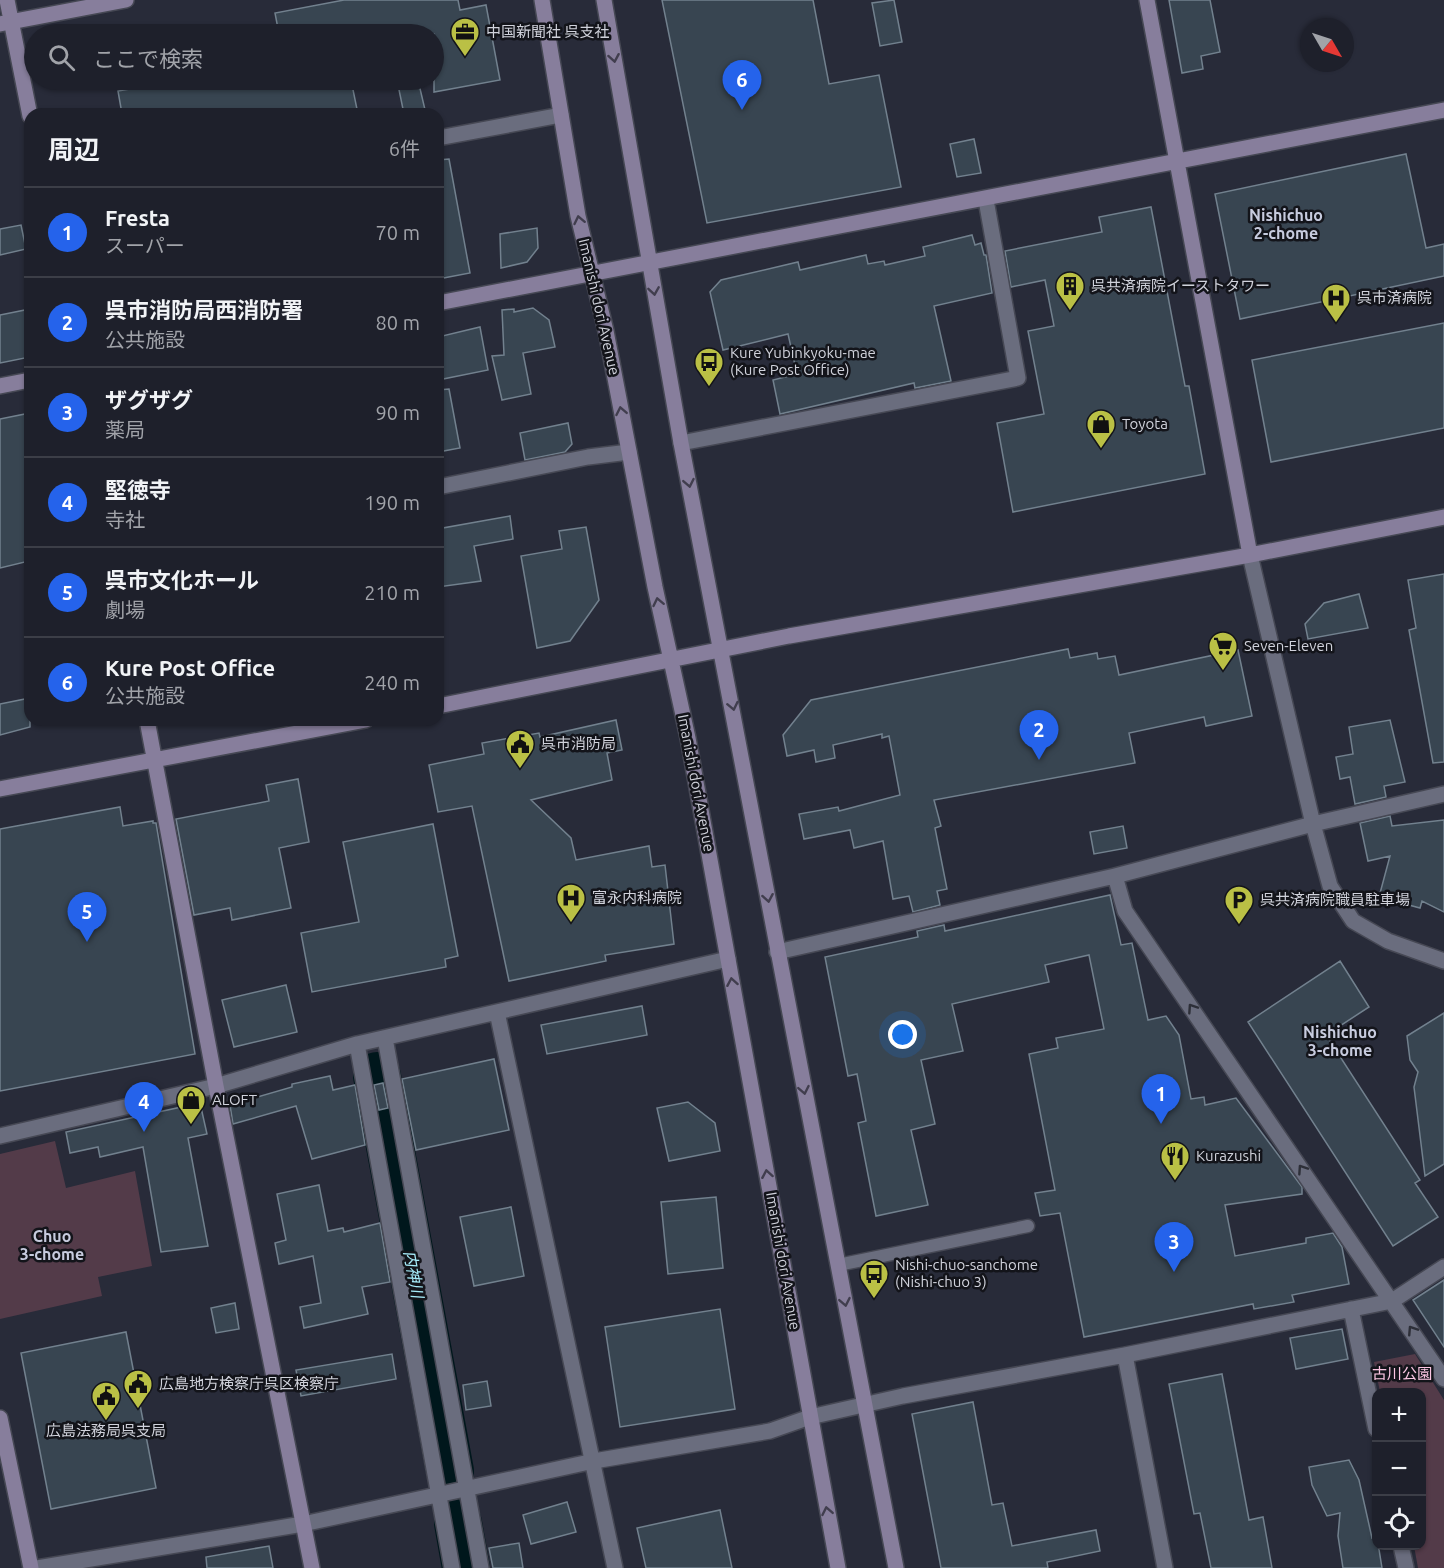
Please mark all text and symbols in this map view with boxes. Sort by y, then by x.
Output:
office icon: 中国新聞社 呉支社 [449,16,481,58]
north arrow [1300,18,1354,72]
place label: 中国新聞社 呉支社 [486,23,609,40]
search box [24,24,444,90]
icon: search [45,41,78,74]
text: ここで検索 [93,46,203,71]
one-way arrow [607,52,620,62]
pin: 6 [722,60,762,110]
text: 周辺 [48,135,100,164]
text: 6件 [389,137,420,160]
text: Fresta [105,205,170,230]
district label: Nishichuo 2-chome [1249,206,1323,242]
one-way arrow [573,215,586,225]
text: 1 [62,221,73,244]
text: 70 m [376,221,420,244]
text: スーパー [105,234,185,257]
street label: Imanishi dori Avenue [575,237,623,377]
building icon: 呉共済病院イーストタワー [1054,270,1086,312]
place label: 呉共済病院イーストタワー [1091,277,1270,294]
hospital icon: 呉市済病院 [1320,282,1352,324]
one-way arrow [647,286,660,296]
place label: 呉市済病院 [1357,289,1432,306]
text: 呉市消防局西消防署 [105,297,303,322]
text: 2 [62,311,73,334]
text: 80 m [376,311,420,334]
text: 公共施設 [105,328,185,351]
place label: Kure Yubinkyoku-mae (Kure Post Office) [730,344,876,378]
bus stop icon: Kure Yubinkyoku-mae (Kure Post Office) [693,346,725,388]
text: ザグザグ [105,387,193,412]
text: 3 [62,401,73,424]
text: 90 m [376,401,420,424]
one-way arrow [615,406,628,416]
shop icon: Toyota [1085,408,1117,450]
place label: Toyota [1122,415,1168,432]
text: 薬局 [105,418,145,441]
text: 堅徳寺 [105,477,171,502]
one-way arrow [682,478,695,488]
text: 4 [62,491,73,514]
text: 190 m [364,491,420,514]
text: 寺社 [105,508,145,531]
text: 呉市文化ホール [105,567,259,592]
text: 5 [62,581,73,604]
text: 210 m [364,581,420,604]
one-way arrow [653,597,666,607]
text: 劇場 [105,598,145,621]
supermarket icon: Seven-Eleven [1207,630,1239,672]
place label: Seven-Eleven [1244,637,1333,654]
text: Kure Post Office [105,655,275,680]
text: 6 [62,671,73,694]
text: 240 m [364,671,420,694]
text: 公共施設 [105,684,185,707]
one-way arrow [726,701,739,711]
pin: 2 [1020,710,1058,760]
street label: Imanishi dori Avenue [675,713,718,853]
public building icon: 呉市消防局 [504,728,536,770]
place label: 呉市消防局 [541,735,616,752]
hospital icon: 富永内科病院 [555,882,587,924]
parking icon: 呉共済病院職員駐車場 [1223,884,1255,926]
place label: 富永内科病院 [592,889,682,906]
place label: 呉共済病院職員駐車場 [1260,891,1410,908]
pin: 5 [68,892,106,942]
one-way arrow [761,894,773,903]
one-way arrow [726,977,739,987]
one-way arrow [1188,1004,1199,1015]
your location [888,1020,917,1049]
district label: Nishichuo 3-chome [1303,1023,1377,1059]
pin: 1 [1142,1074,1180,1124]
pin: 4 [124,1082,164,1132]
shop icon: ALOFT [175,1084,207,1126]
one-way arrow [797,1085,810,1095]
place label: ALOFT [212,1091,258,1108]
restaurant icon: Kurazushi [1159,1140,1191,1182]
place label: Kurazushi [1196,1147,1261,1164]
one-way arrow [1298,1165,1309,1176]
one-way arrow [761,1169,774,1179]
street label: Imanishi dori Avenue [763,1191,804,1331]
pin: 3 [1154,1222,1194,1272]
district label: Chuo 3-chome [20,1227,84,1263]
water label: 内神川 [401,1249,427,1301]
place label: Nishi-chuo-sanchome (Nishi-chuo 3) [895,1256,1038,1290]
bus stop icon: Nishi-chuo-sanchome (Nishi-chuo 3) [858,1258,890,1300]
one-way arrow [838,1297,851,1307]
one-way arrow [1408,1326,1419,1337]
park label: 古川公園 [1372,1365,1432,1382]
public building icon: 広島地方検察庁呉区検察庁 [122,1368,154,1410]
place label: 広島地方検察庁呉区検察庁 [159,1375,339,1392]
public building icon: 広島法務局呉支局 [90,1380,122,1422]
map controls [1372,1388,1426,1550]
button: + [1372,1388,1426,1442]
place label: 広島法務局呉支局 [46,1422,166,1439]
button: − [1372,1442,1426,1496]
button: locate [1372,1496,1426,1550]
one-way arrow [821,1506,834,1516]

